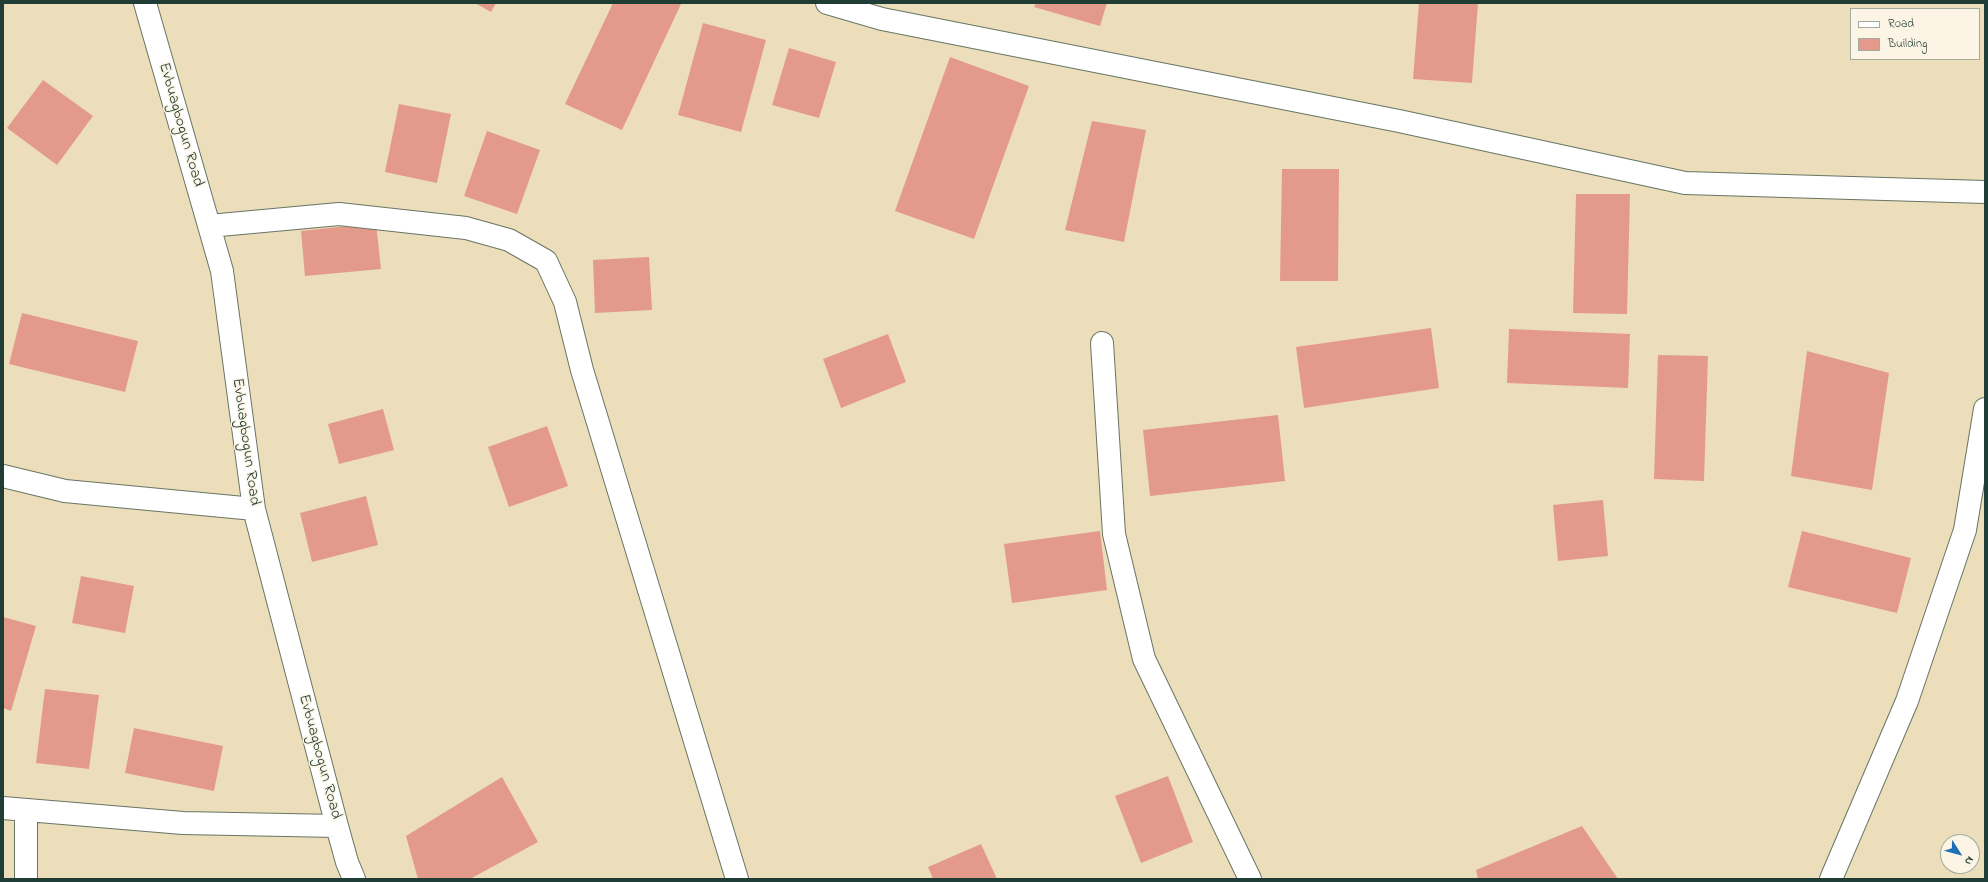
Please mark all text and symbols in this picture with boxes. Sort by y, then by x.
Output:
legend [1850,8,1980,60]
text: Road [1888,15,1914,33]
text: Building [1888,35,1927,53]
street label: Evbuagbogun Road [153,61,207,189]
street label: Evbuagbogun Road [227,377,263,507]
street label: Evbuagbogun Road [293,693,345,821]
north arrow [1940,834,1980,874]
text: N [1960,853,1978,868]

